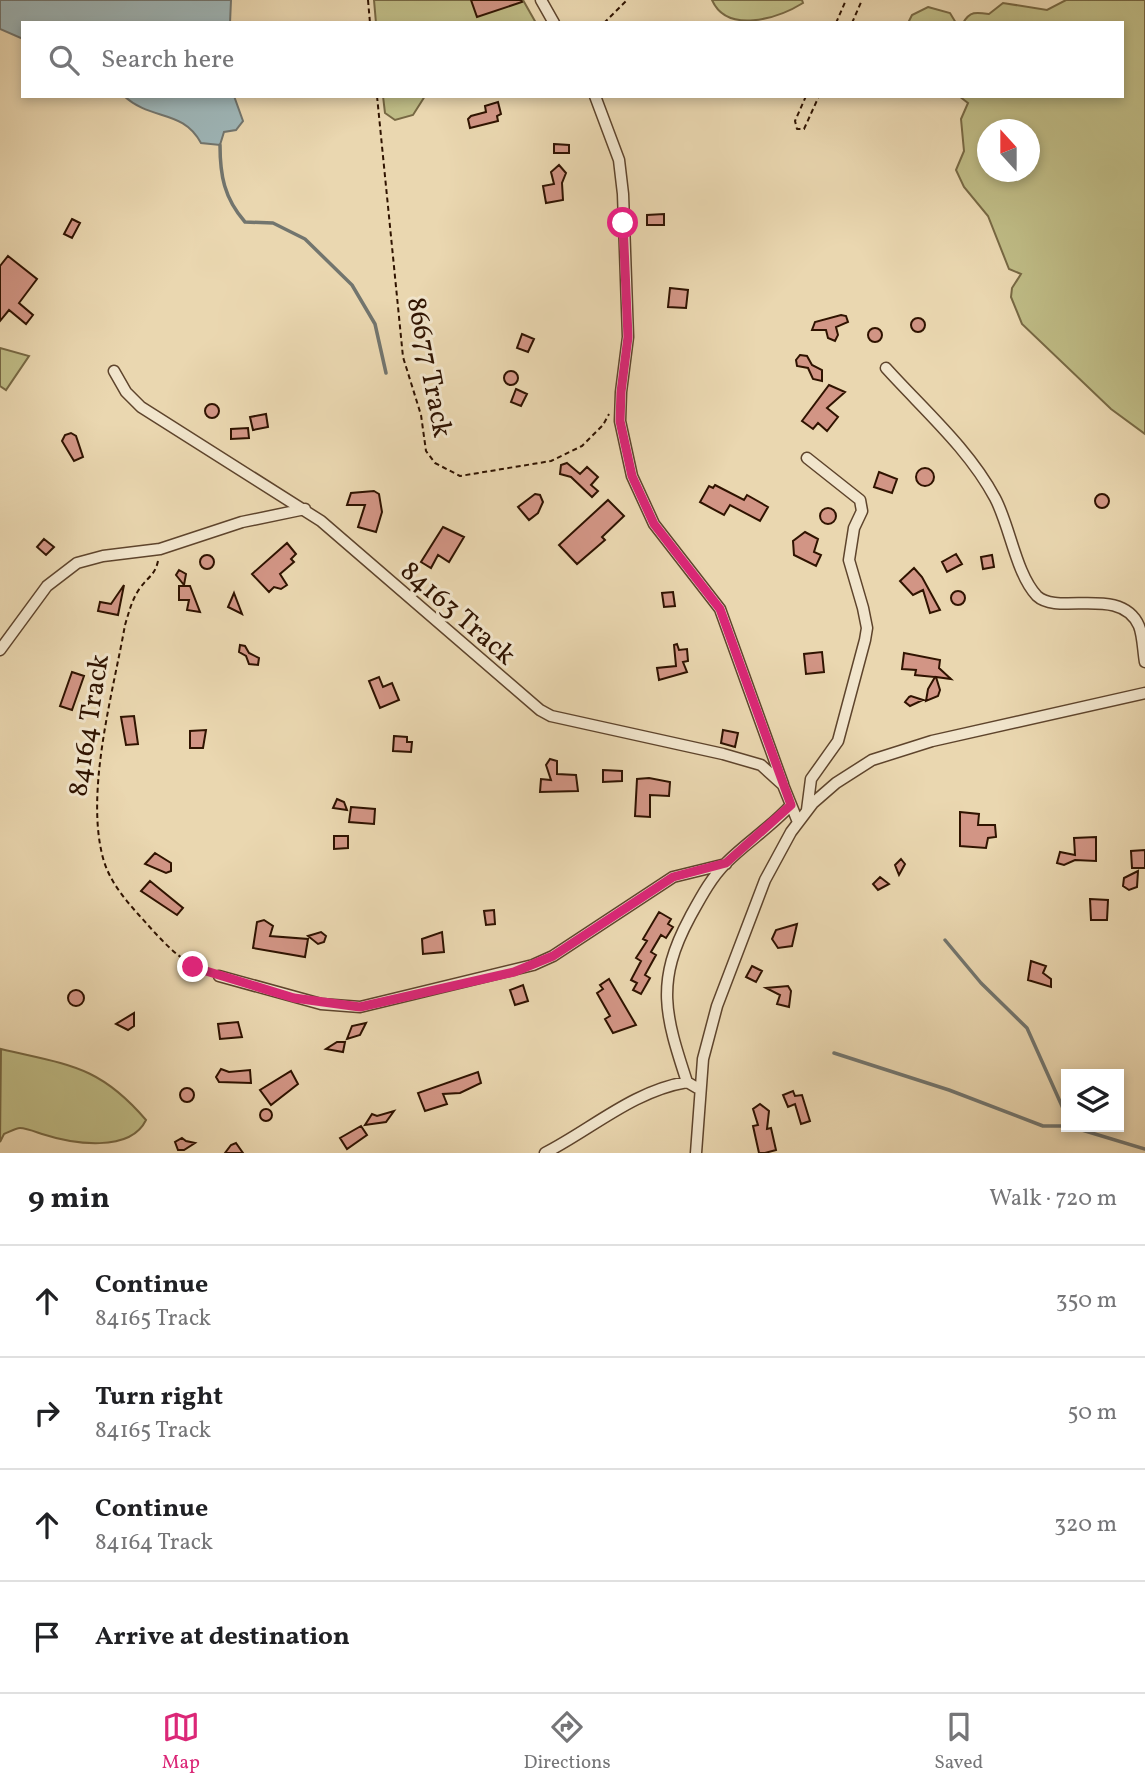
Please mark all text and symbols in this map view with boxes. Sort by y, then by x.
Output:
search box [21,21,1124,98]
icon: search [45,41,83,79]
text: Search here [101,42,234,78]
north arrow [977,119,1040,182]
route start [607,207,638,238]
street label: 86677 Track [396,294,461,441]
street label: 84163 Track [391,553,524,675]
street label: 84164 Track [59,651,120,799]
route end [177,951,208,982]
map controls [1061,1069,1124,1132]
button: layers [1061,1069,1124,1132]
text: 9 min [28,1178,110,1220]
text: Walk · 720 m [989,1183,1117,1215]
text: Continue [95,1267,208,1303]
icon: ahead [28,1282,66,1320]
text: 350 m [1056,1285,1117,1317]
text: 84165 Track [95,1303,211,1335]
text: Turn right [95,1379,223,1415]
icon: right [28,1394,66,1432]
text: 50 m [1068,1397,1117,1429]
text: 84165 Track [95,1415,211,1447]
text: Continue [95,1491,208,1527]
icon: ahead [28,1506,66,1544]
text: 320 m [1054,1509,1117,1541]
text: 84164 Track [95,1527,213,1559]
icon: arrive [28,1618,66,1656]
text: Arrive at destination [95,1619,350,1655]
tab: Map [162,1708,200,1776]
tab: Directions [524,1708,611,1776]
tab: Saved [934,1708,983,1776]

